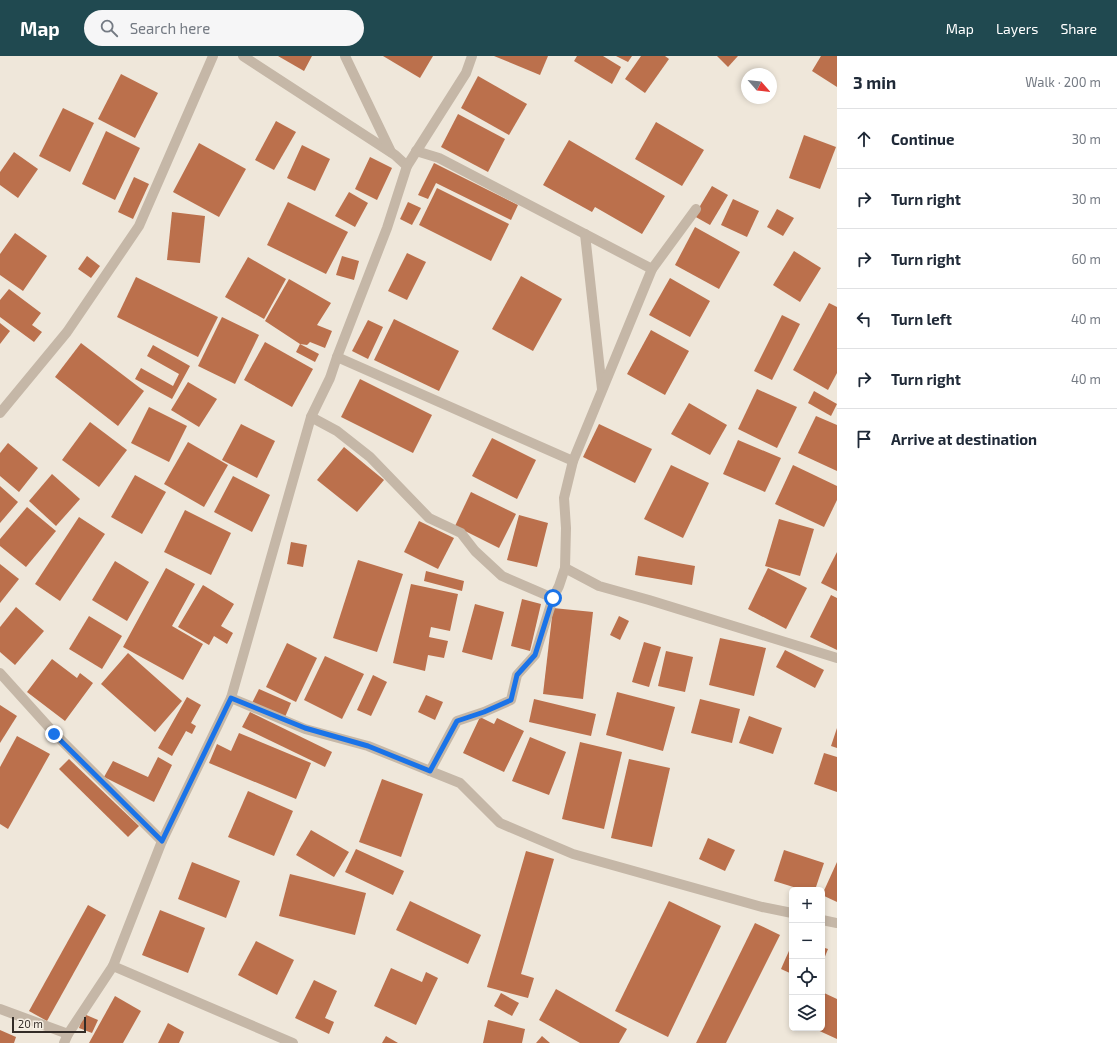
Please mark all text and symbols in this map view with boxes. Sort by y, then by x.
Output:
search box [84,10,364,46]
text: Map [20,17,60,40]
icon: search [98,17,120,39]
text: Search here [130,19,210,37]
text: Map [946,20,974,37]
text: Layers [996,20,1038,37]
text: Share [1060,20,1097,37]
north arrow [741,68,777,104]
text: 3 min [853,72,896,92]
text: Walk · 200 m [1025,74,1101,90]
icon: ahead [853,128,875,150]
text: Continue [891,130,954,148]
text: 30 m [1072,131,1101,147]
icon: right [853,188,875,210]
text: Turn right [891,190,961,208]
text: 30 m [1072,191,1101,207]
icon: right [853,248,875,270]
text: Turn right [891,250,961,268]
text: 60 m [1071,251,1101,267]
icon: left [853,308,875,330]
text: Turn left [891,310,952,328]
text: 40 m [1071,311,1101,327]
icon: right [853,368,875,390]
text: Turn right [891,370,961,388]
text: 40 m [1071,371,1101,387]
icon: arrive [853,428,875,450]
text: Arrive at destination [891,430,1037,448]
route start [544,589,562,607]
route end [45,725,63,743]
map controls [789,887,825,1031]
button: + [789,887,825,923]
button: − [789,923,825,959]
button: locate [789,959,825,995]
button: layers [789,995,825,1031]
scale bar [12,1015,86,1034]
text: 20 m [18,1017,43,1030]

